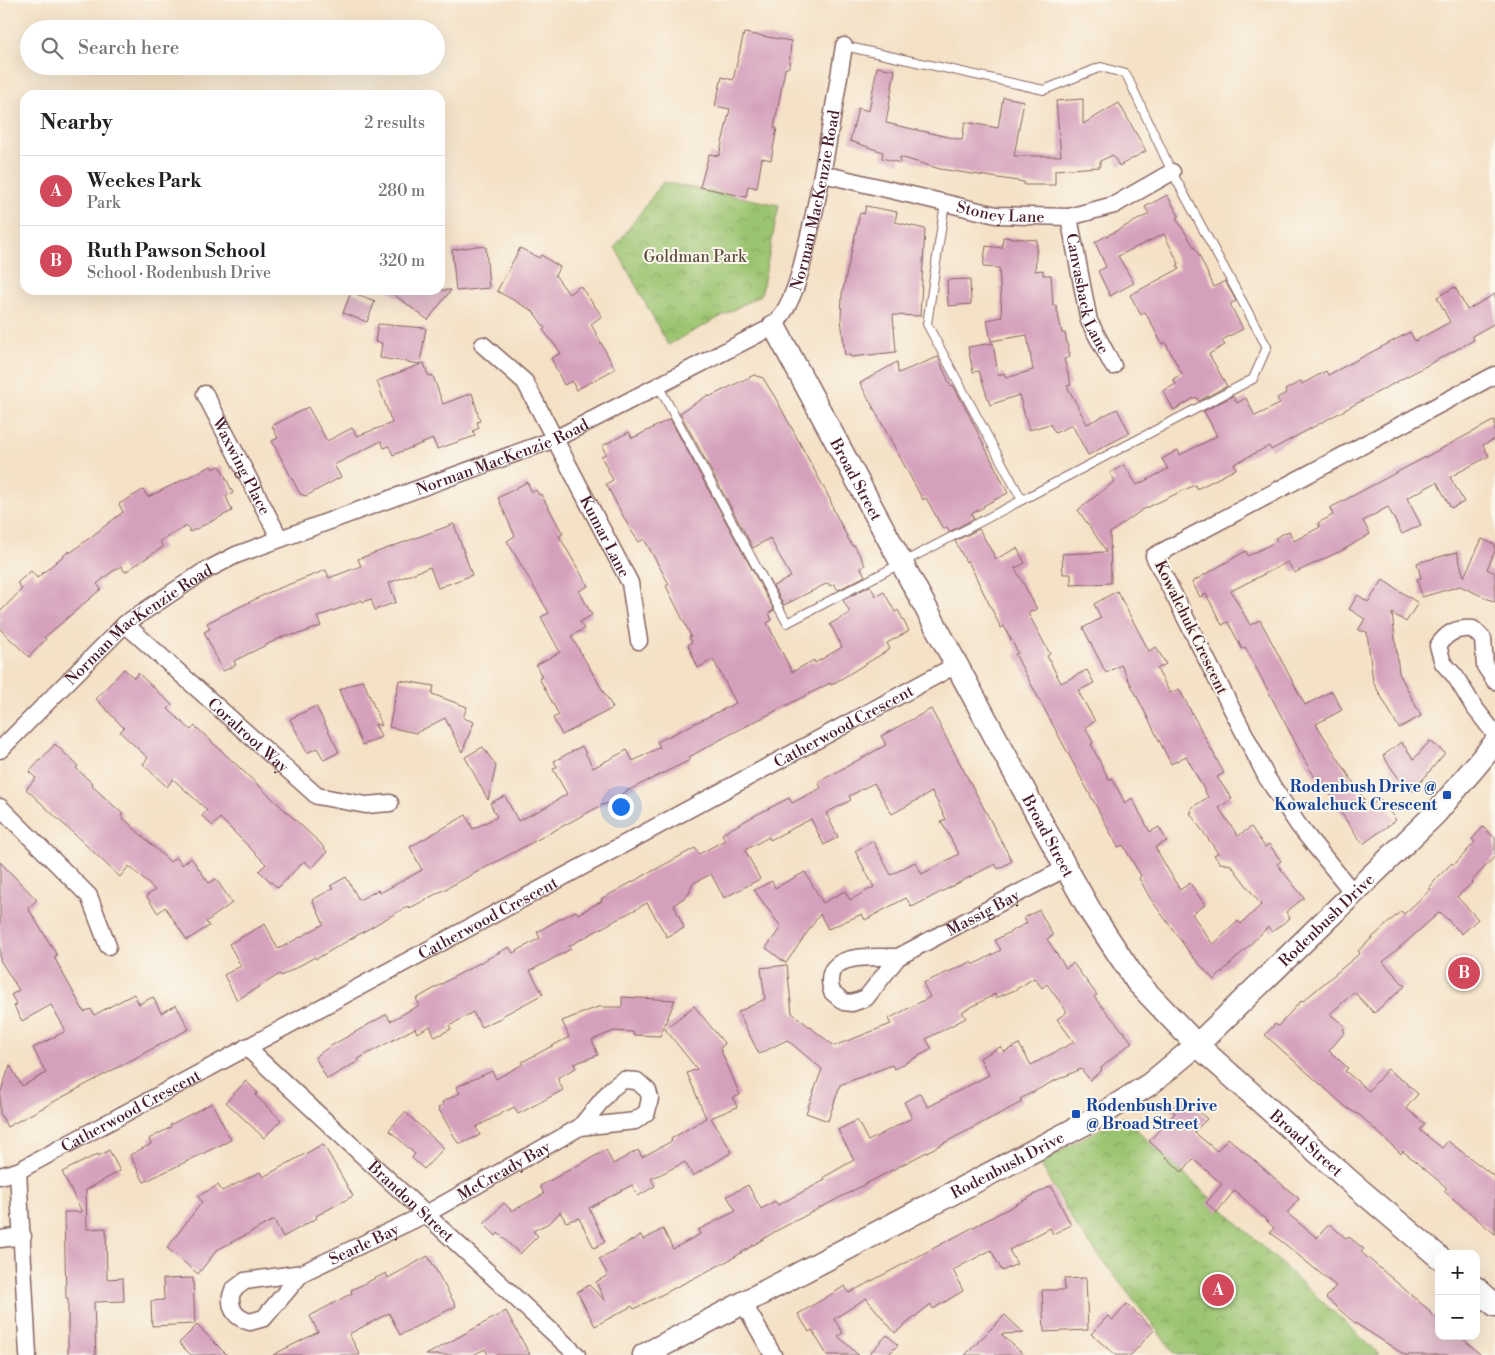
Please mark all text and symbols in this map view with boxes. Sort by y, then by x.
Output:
search box [20,20,445,75]
icon: search [38,34,66,62]
text: Search here [78,36,179,60]
street label: Norman MacKenzie Road [786,109,844,293]
text: Nearby [40,110,113,136]
text: 2 results [364,113,425,133]
text: Weekes Park [87,169,202,193]
text: A [50,181,62,201]
text: 280 m [378,181,425,201]
text: Park [87,193,120,213]
street label: Stoney Lane [954,197,1045,227]
street label: Canvasback Lane [1061,232,1114,358]
text: Ruth Pawson School [87,239,266,263]
park label: Goldman Park [644,247,748,267]
text: B [50,251,62,271]
text: 320 m [379,251,425,271]
text: School · Rodenbush Drive [87,263,271,283]
street label: Waxwing Place [207,413,275,519]
street label: Norman MacKenzie Road [413,414,592,500]
street label: Broad Street [825,434,886,525]
street label: Kumar Lane [575,492,634,581]
street label: Kowalchuk Crescent [1150,557,1232,698]
street label: Norman MacKenzie Road [61,560,216,690]
street label: Catherwood Crescent [770,681,917,772]
street label: Coralroot Way [203,694,293,777]
place label: Rodenbush Drive @ Kowalchuck Crescent [1274,777,1437,815]
marker: Rodenbush Drive @ Kowalchuck Crescent [1441,789,1453,801]
street label: Broad Street [1017,791,1078,881]
your location [608,794,634,820]
street label: Rodenbush Drive [1275,870,1379,971]
street label: Catherwood Crescent [415,873,562,964]
street label: Massig Bay [943,885,1023,941]
pin: B [1448,954,1480,992]
street label: Catherwood Crescent [58,1065,204,1157]
place label: Rodenbush Drive @ Broad Street [1086,1096,1218,1134]
street label: Broad Street [1265,1105,1347,1181]
marker: Rodenbush Drive @ Broad Street [1070,1108,1082,1120]
street label: Rodenbush Drive [947,1127,1068,1203]
street label: McCready Bay [454,1137,554,1205]
street label: Brandon Street [363,1156,458,1247]
street label: Searle Bay [326,1219,402,1270]
map controls [1435,1250,1480,1340]
button: + [1435,1250,1480,1295]
pin: A [1202,1271,1234,1309]
button: − [1435,1295,1480,1340]

